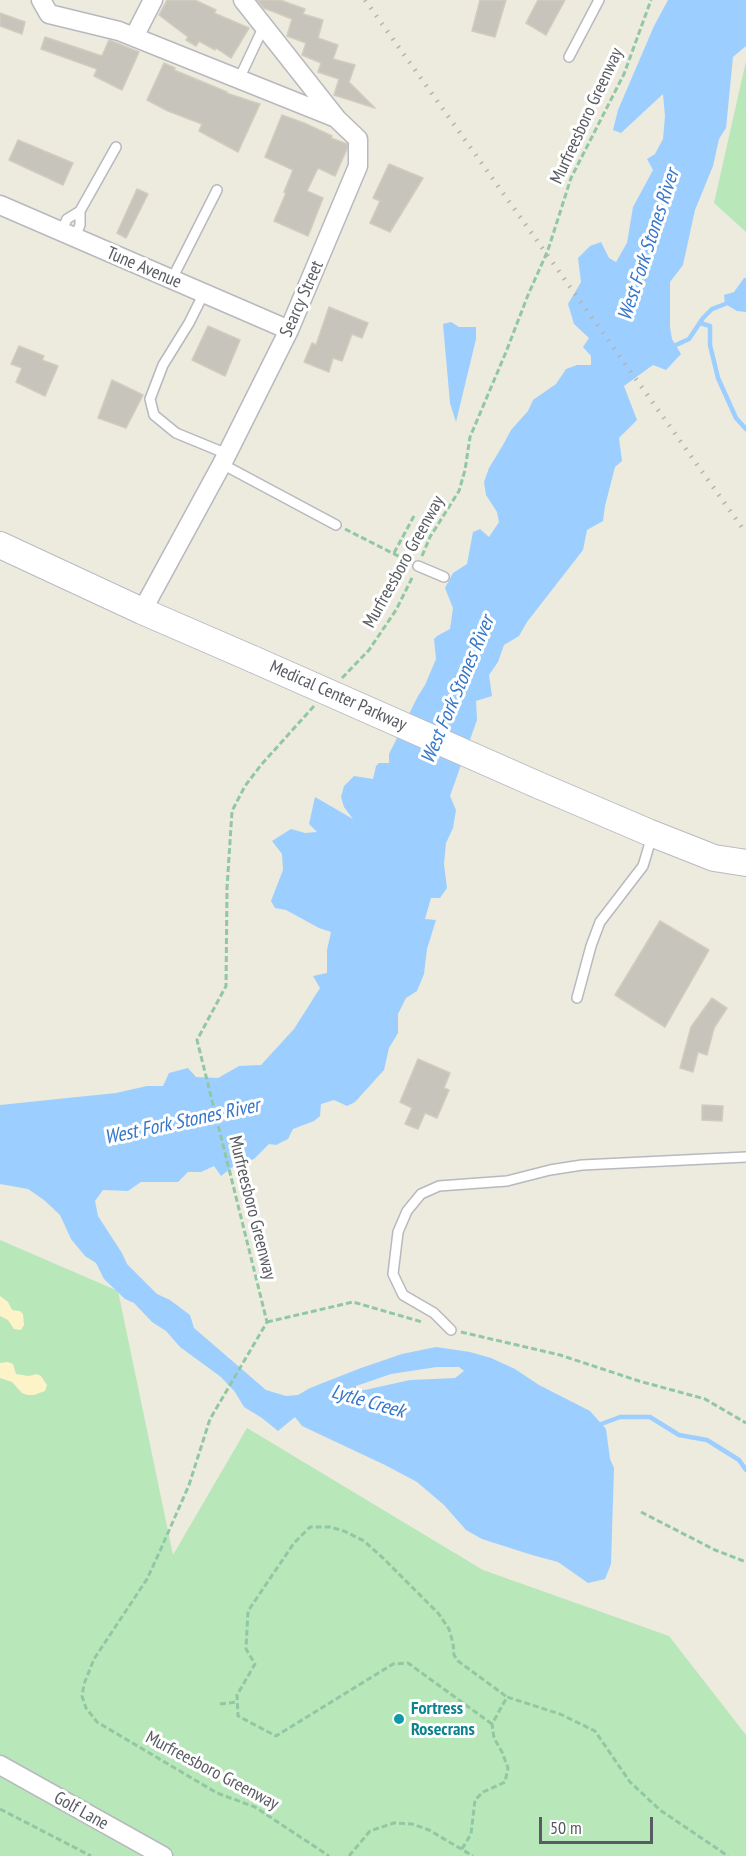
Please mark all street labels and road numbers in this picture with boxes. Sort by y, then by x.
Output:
street label: Murfreesboro Greenway [546,45,628,187]
street label: Tune Avenue [103,243,185,293]
street label: Searcy Street [276,257,328,341]
street label: Murfreesboro Greenway [359,492,449,632]
street label: Medical Center Parkway [266,656,410,736]
street label: Murfreesboro Greenway [224,1134,280,1282]
street label: Murfreesboro Greenway [142,1727,282,1815]
street label: Golf Lane [50,1787,112,1835]

